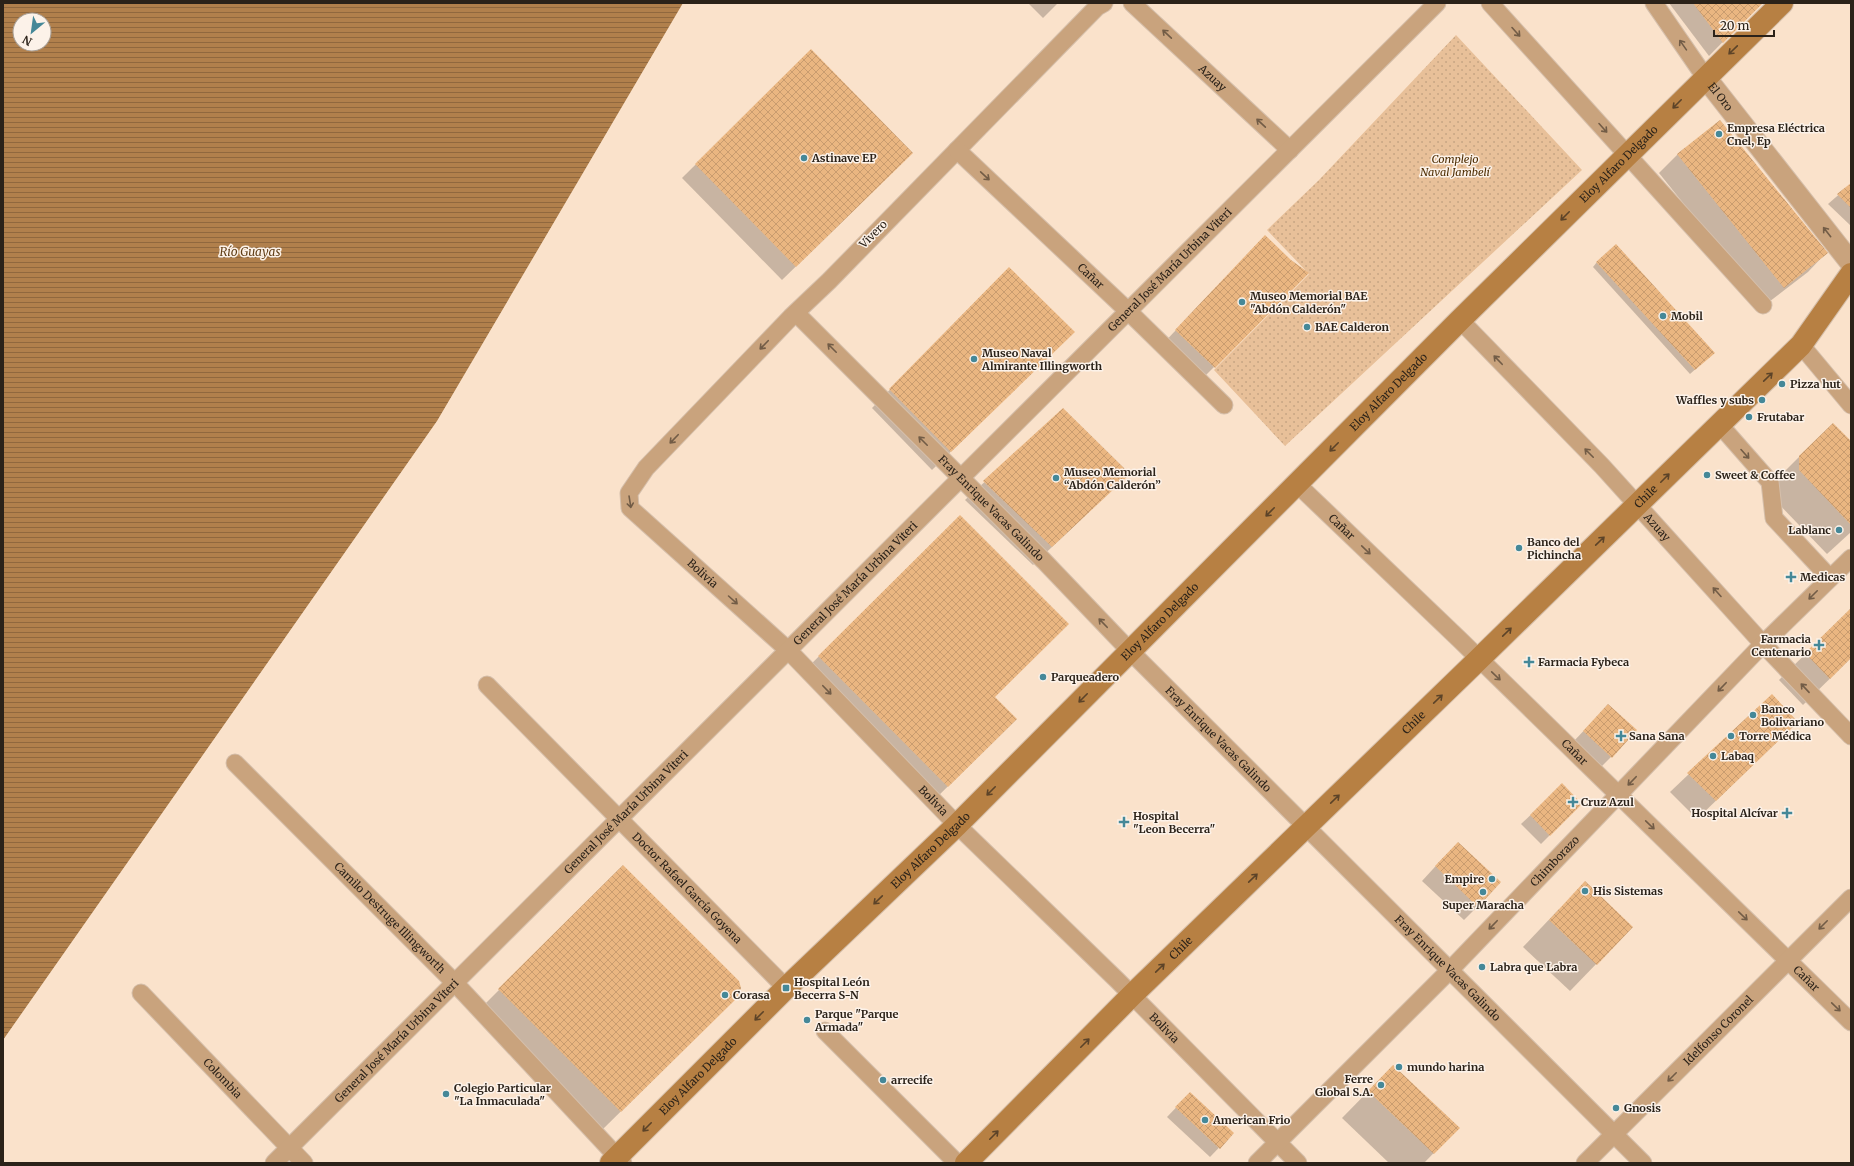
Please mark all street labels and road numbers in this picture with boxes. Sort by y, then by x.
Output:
street label: Azuay [1195,61,1230,95]
street label: El Oro [1705,80,1736,114]
street label: Eloy Alfaro Delgado [1577,122,1661,205]
street label: General José María Urbina Viteri [1105,205,1235,334]
street label: Vivero [855,217,890,252]
street label: Cañar [1075,260,1107,292]
street label: Eloy Alfaro Delgado [1347,350,1431,434]
street label: Fray Enrique Vacas Galindo [935,452,1047,564]
street label: Chile [1631,482,1660,511]
street label: Azuay [1640,509,1674,544]
street label: Cañar [1326,511,1358,543]
street label: General José María Urbina Viteri [790,518,921,648]
street label: Bolivia [684,556,721,591]
street label: Eloy Alfaro Delgado [1118,579,1202,663]
street label: Fray Enrique Vacas Galindo [1162,683,1275,795]
street label: Chile [1399,708,1428,737]
street label: Cañar [1559,736,1591,768]
street label: General José María Urbina Viteri [561,747,691,877]
street label: Bolivia [916,783,951,819]
street label: Eloy Alfaro Delgado [888,809,973,891]
street label: Doctor Rafael García Goyena [629,829,745,946]
street label: Chimborazo [1527,832,1583,889]
street label: Camilo Destruge Illingworth [331,859,449,977]
street label: Fray Enrique Vacas Galindo [1392,912,1504,1024]
street label: Chile [1166,933,1196,962]
street label: Cañar [1790,963,1823,994]
street label: General José María Urbina Viteri [332,976,462,1106]
street label: Idelfonso Coronel [1680,992,1756,1068]
street label: Bolivia [1146,1010,1182,1046]
street label: Eloy Alfaro Delgado [656,1034,740,1118]
street label: Colombia [200,1055,245,1101]

